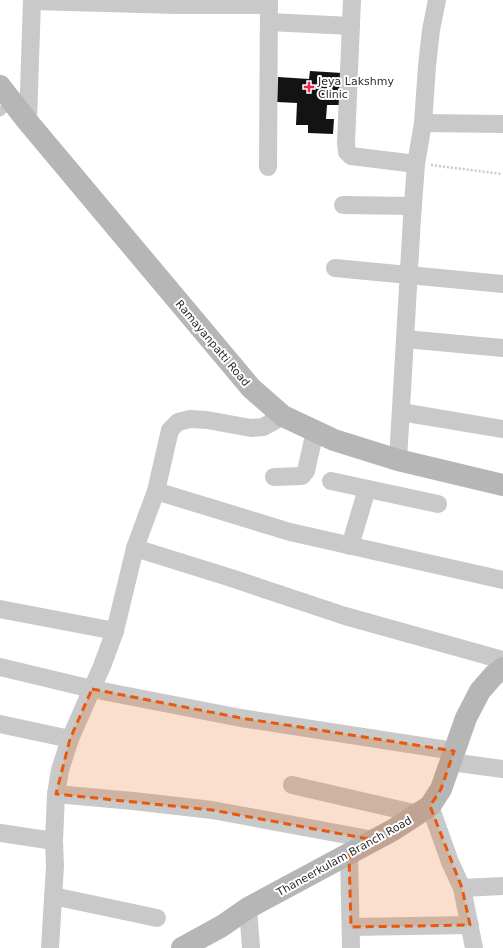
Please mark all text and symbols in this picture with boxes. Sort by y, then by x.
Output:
place label: Jeya Lakshmy Clinic [317,75,394,101]
marker: Jeya Lakshmy Clinic [303,81,315,93]
street label: Ramayanpatti Road [173,298,252,389]
street label: Thaneerkulam Branch Road [274,814,414,900]

